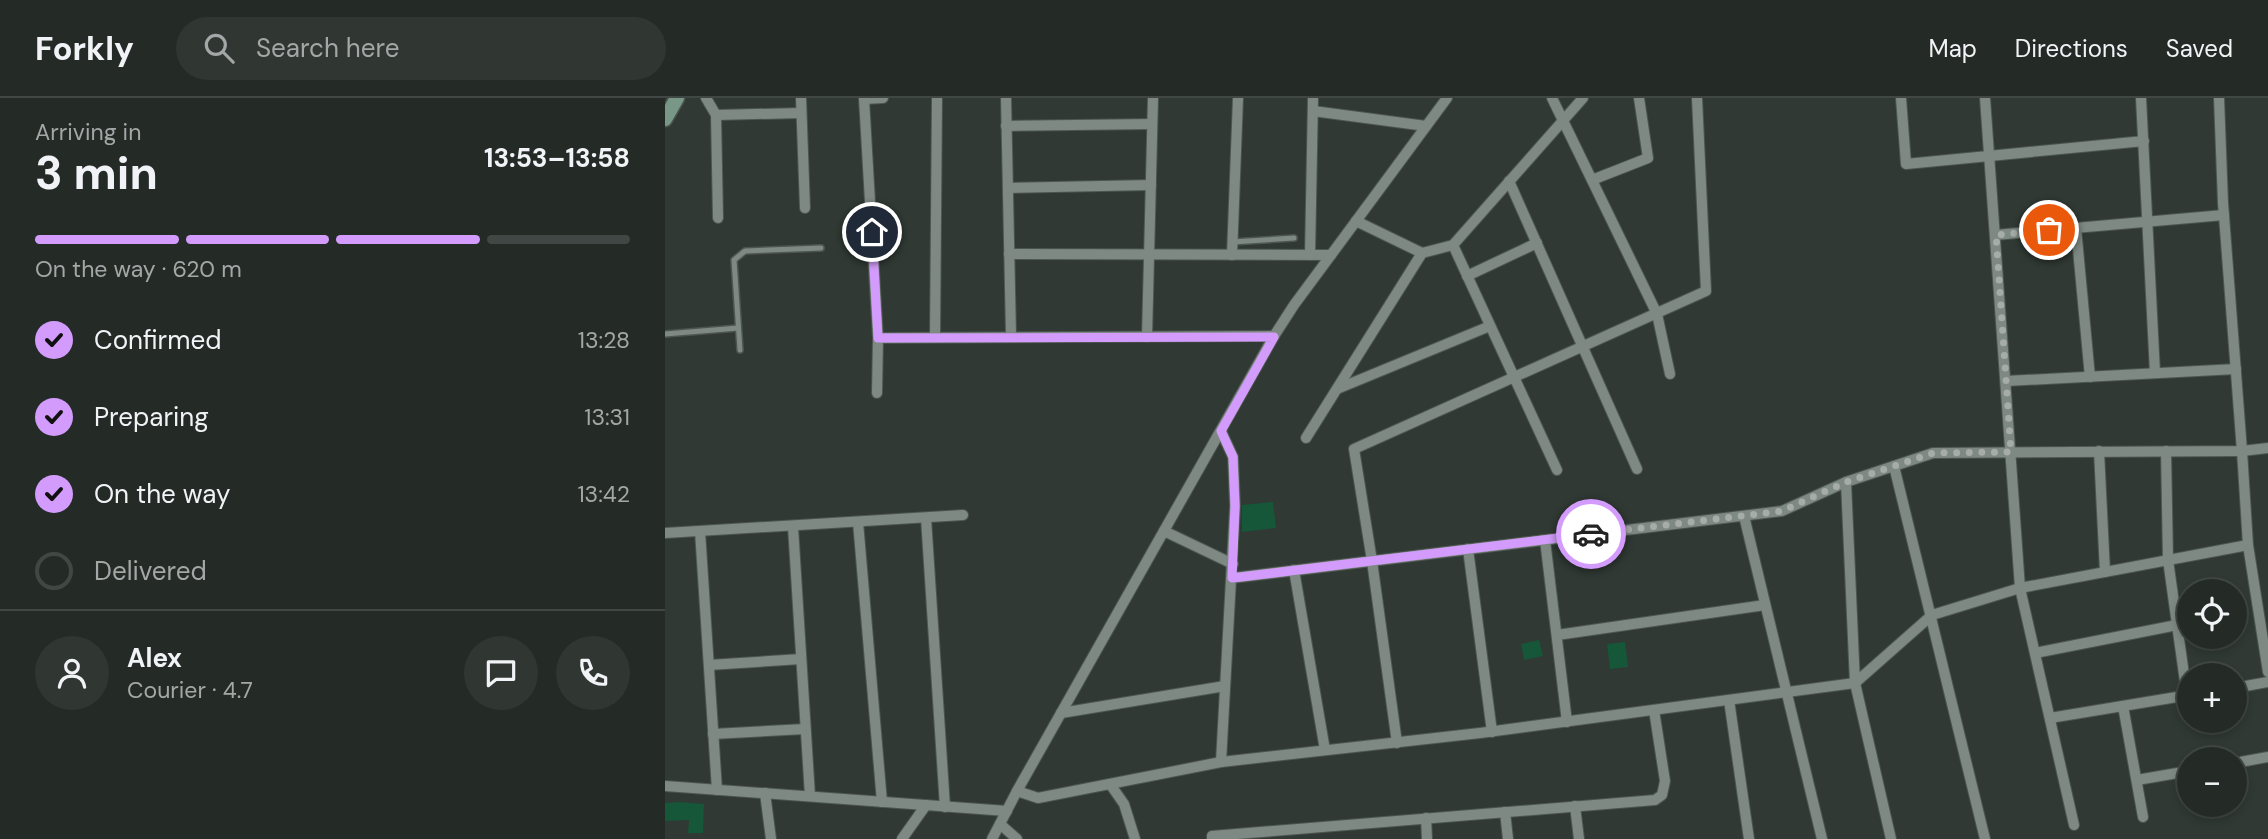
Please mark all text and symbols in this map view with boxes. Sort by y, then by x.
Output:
search box [176,17,666,80]
text: Forkly [35,27,134,70]
icon: search [200,29,238,67]
text: Search here [256,31,399,65]
text: Map [1929,33,1977,64]
text: Directions [2015,33,2128,64]
text: Saved [2166,33,2233,64]
text: Arriving in [35,117,141,147]
text: 13:53–13:58 [484,141,630,175]
text: 3 min [35,143,158,203]
pin [2019,200,2079,260]
pin [842,202,902,262]
icon: bag [2030,211,2068,249]
icon: home [853,213,891,251]
text: On the way · 620 m [35,254,242,284]
icon: check [35,321,73,359]
text: Confirmed [94,323,221,357]
text: 13:28 [578,325,630,355]
icon: check [35,398,73,436]
text: Preparing [94,400,209,434]
text: 13:31 [584,402,630,432]
icon: check [35,475,73,513]
text: On the way [94,477,230,511]
text: 13:42 [577,479,630,509]
courier [1556,499,1626,569]
icon: car [1572,515,1610,553]
text: Delivered [94,554,207,588]
map controls [2177,579,2247,817]
button: locate [2177,579,2247,649]
button: person [35,636,109,710]
button: chat [464,636,538,710]
button: phone [556,636,630,710]
text: Alex [127,641,182,675]
button: + [2177,663,2247,733]
text: Courier · 4.7 [127,675,253,705]
button: − [2177,747,2247,817]

